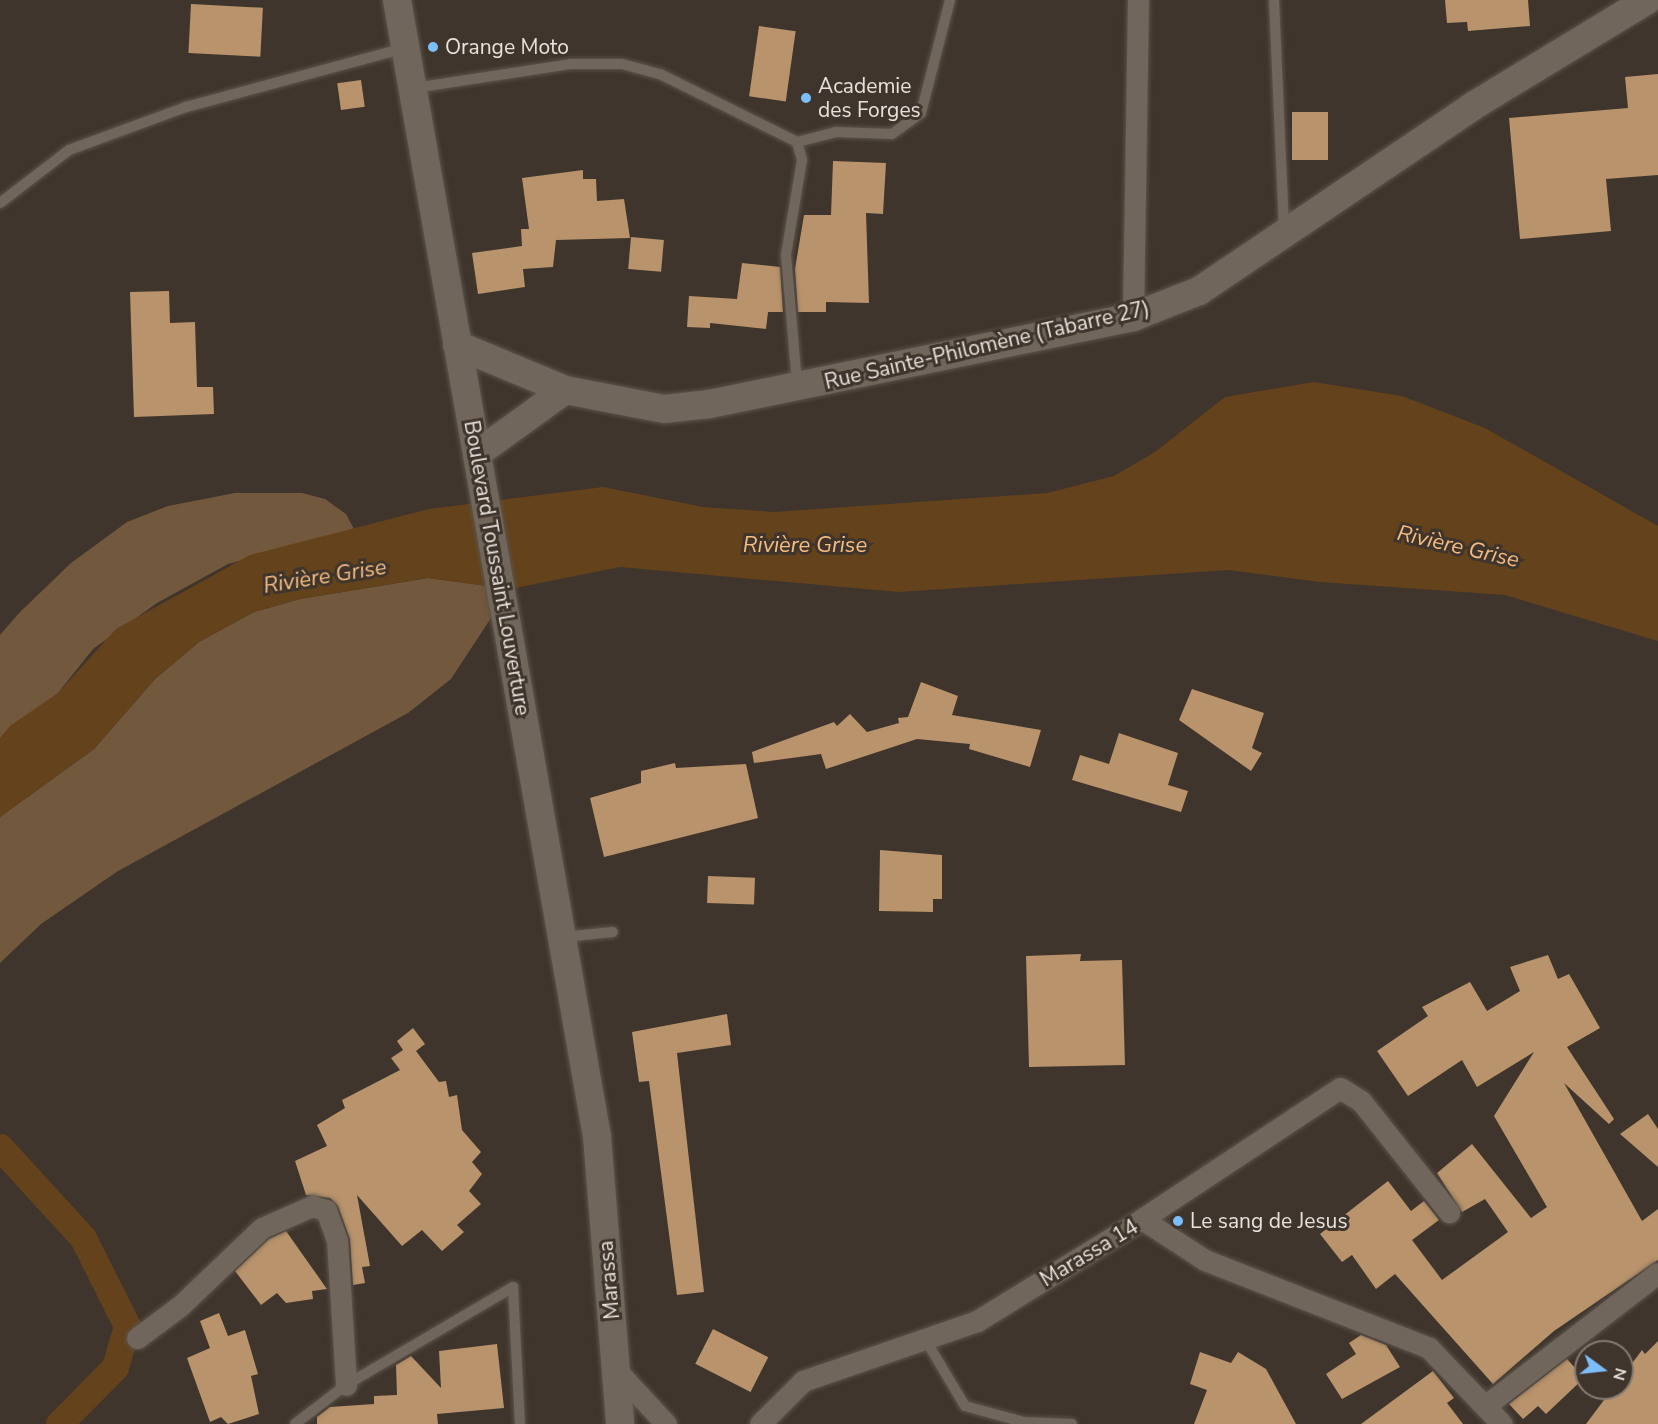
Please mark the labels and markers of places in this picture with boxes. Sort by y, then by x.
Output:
place label: Orange Moto [445,34,569,60]
marker: Orange Moto [426,40,440,54]
place label: Academie des Forges [818,73,921,123]
marker: Academie des Forges [799,91,813,105]
place label: Le sang de Jesus [1190,1208,1347,1234]
marker: Le sang de Jesus [1171,1214,1185,1228]

